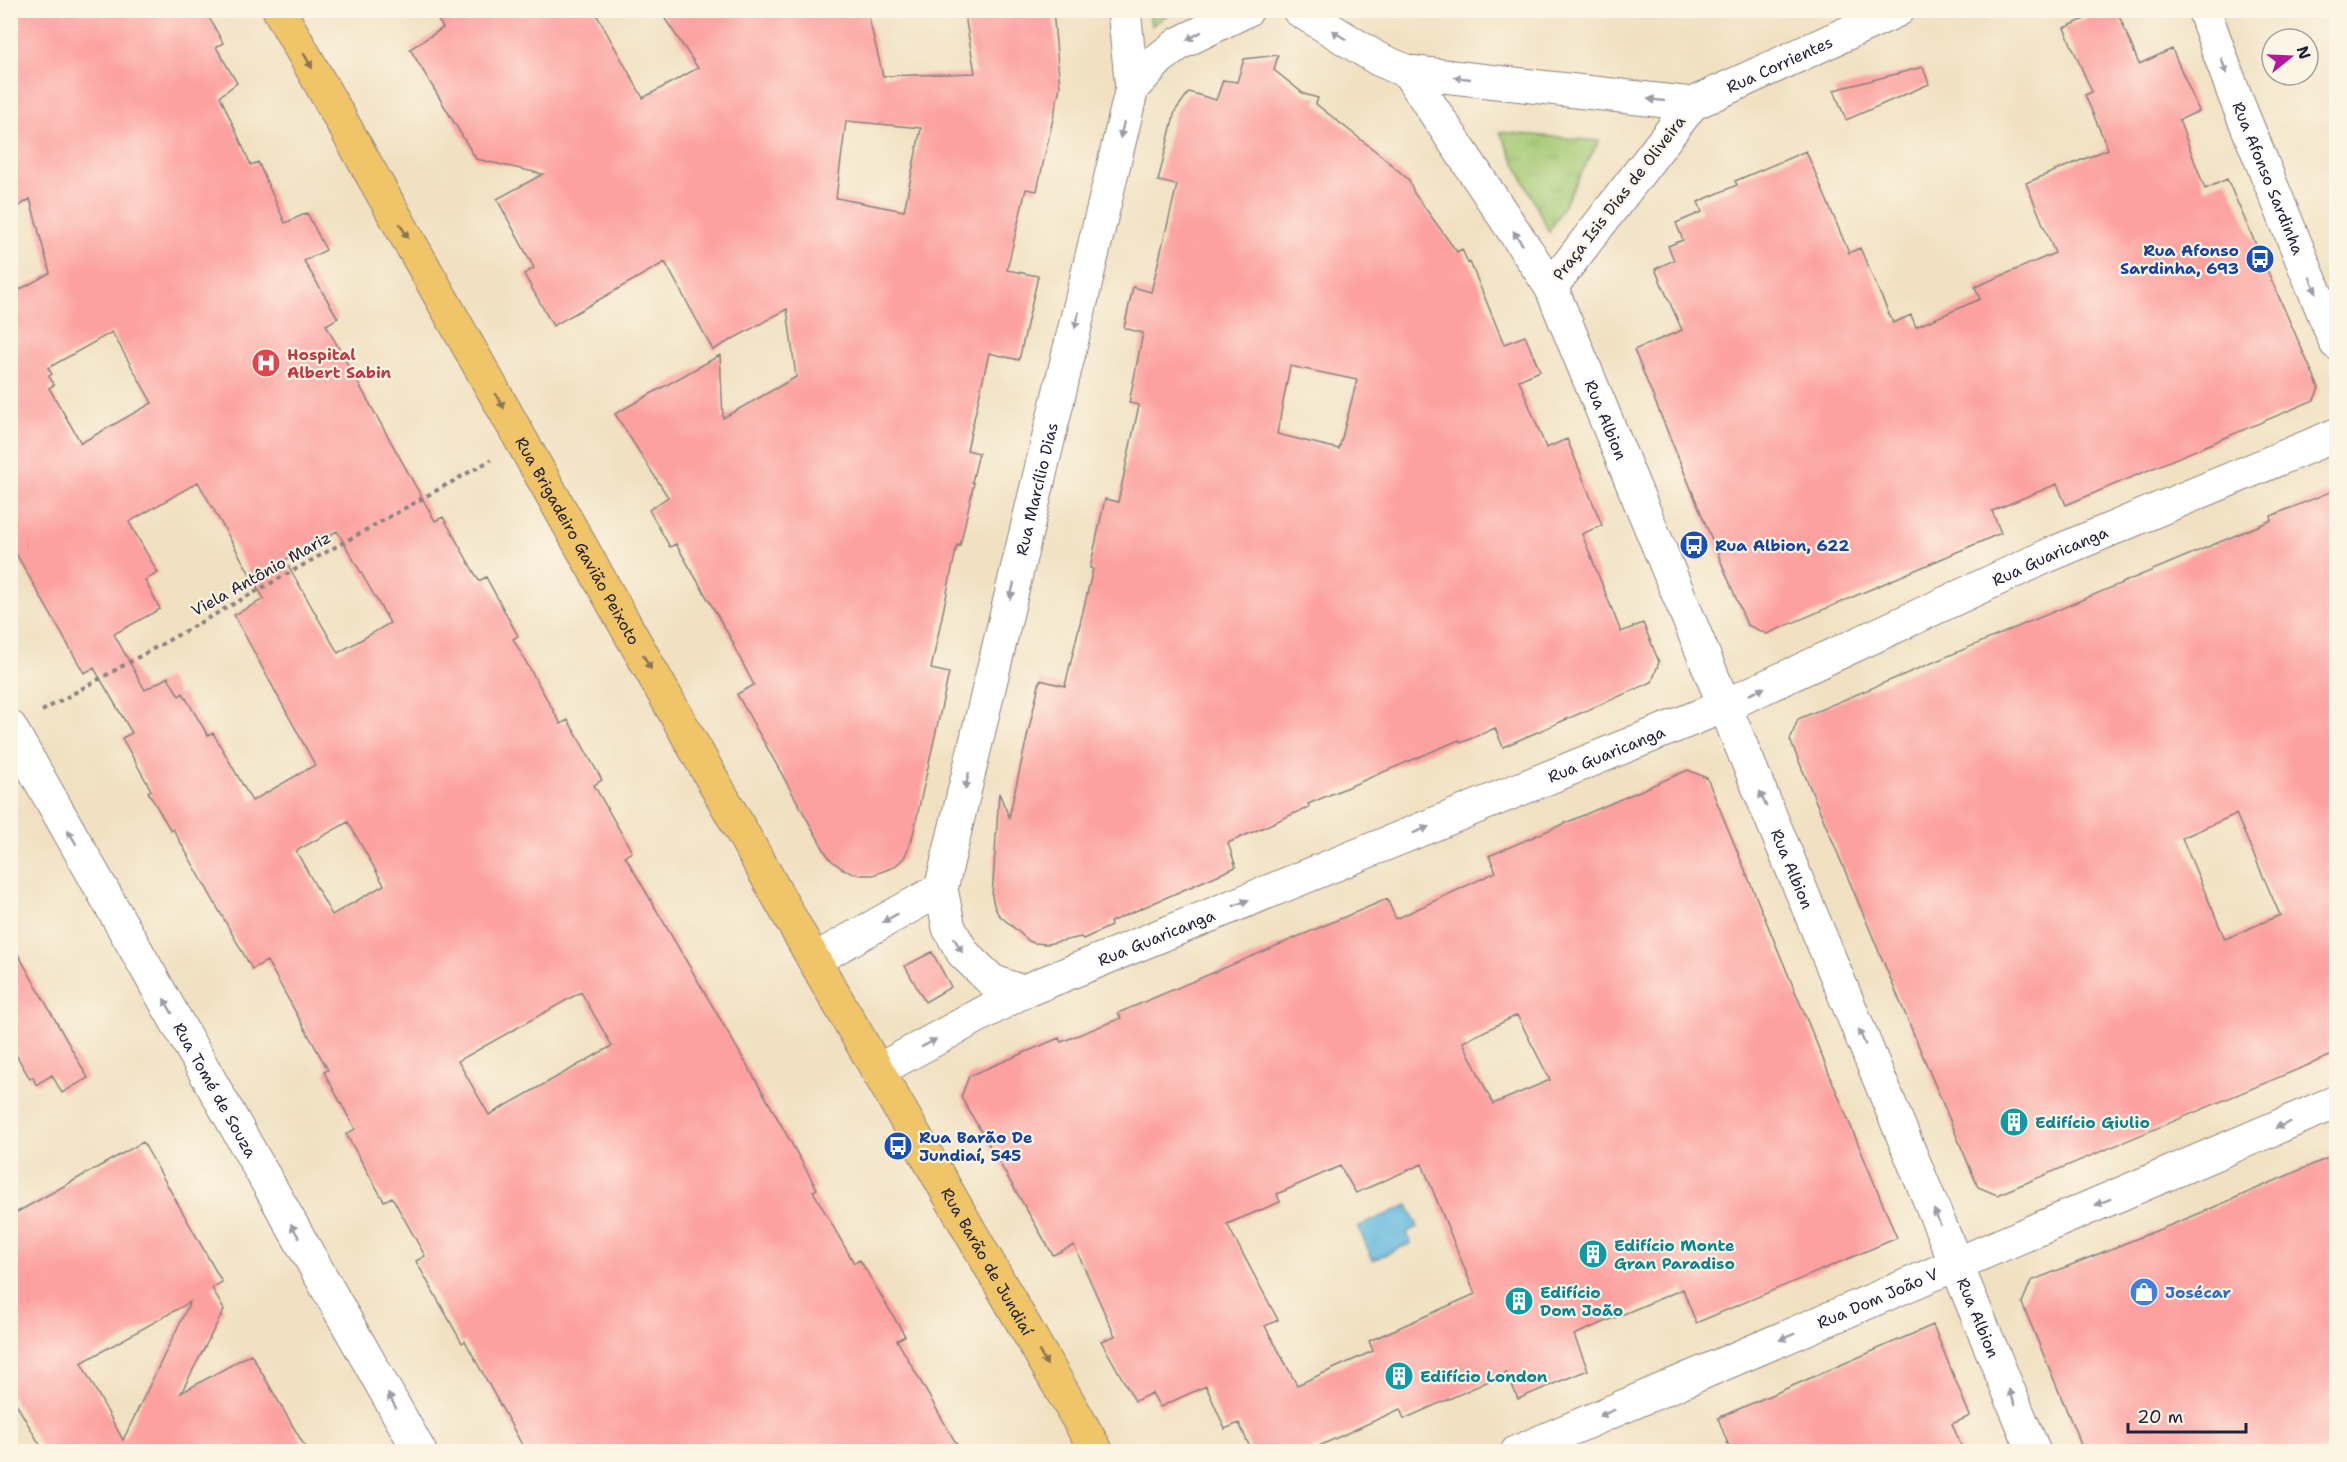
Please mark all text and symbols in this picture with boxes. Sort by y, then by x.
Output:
north arrow [2260,27,2320,87]
one-way arrow [1331,29,1347,40]
one-way arrow [1186,30,1202,41]
street label: Rua Corrientes [1723,31,1836,97]
text: N [2292,43,2316,62]
one-way arrow [303,53,313,70]
one-way arrow [2219,57,2229,75]
one-way arrow [1452,73,1471,83]
one-way arrow [1646,95,1665,104]
street label: Rua Afonso Sardinha [2228,98,2309,258]
street label: Praça Isis Dias de Oliveira [1548,111,1690,285]
one-way arrow [1117,121,1127,140]
one-way arrow [399,223,409,240]
one-way arrow [1513,230,1524,246]
place label: Rua Afonso Sardinha, 693 [2120,240,2239,279]
bus stop icon: Rua Afonso Sardinha, 693 [2244,243,2276,275]
one-way arrow [2308,277,2318,295]
one-way arrow [1072,311,1081,330]
place label: Hospital Albert Sabin [287,344,392,383]
hospital icon: Hospital Albert Sabin [250,347,282,379]
street label: Rua Albion [1580,377,1632,463]
one-way arrow [495,393,505,410]
street label: Rua Marcílio Dias [1010,420,1062,558]
street label: Rua Brigadeiro Gavião Peixoto [511,433,645,648]
street label: Rua Guaricanga [1989,521,2111,591]
street label: Viela Antônio Mariz [188,527,334,621]
bus stop icon: Rua Albion, 622 [1678,529,1710,561]
place label: Rua Albion, 622 [1715,535,1849,556]
one-way arrow [1007,582,1017,601]
one-way arrow [642,654,652,671]
one-way arrow [1748,687,1765,696]
street label: Rua Guaricanga [1545,721,1668,787]
one-way arrow [962,772,972,790]
one-way arrow [1758,790,1768,808]
one-way arrow [1412,825,1430,834]
street label: Rua Albion [1766,826,1818,912]
one-way arrow [68,828,78,845]
one-way arrow [1232,898,1250,908]
street label: Rua Guaricanga [1095,904,1218,971]
one-way arrow [881,913,898,923]
one-way arrow [953,936,963,953]
one-way arrow [163,998,174,1014]
street label: Rua Tomé de Souza [169,1019,262,1161]
one-way arrow [1857,1028,1867,1046]
one-way arrow [921,1038,938,1048]
building icon: Edifício Giulio [1998,1106,2030,1138]
place label: Edifício Giulio [2035,1112,2150,1133]
one-way arrow [2273,1120,2291,1130]
place label: Rua Barão De Jundiaí, 545 [919,1127,1033,1166]
bus stop icon: Rua Barão De Jundiaí, 545 [882,1130,914,1162]
street label: Rua Barão de Jundiaí [937,1184,1038,1340]
one-way arrow [2094,1197,2112,1207]
one-way arrow [1932,1208,1942,1226]
one-way arrow [290,1223,301,1239]
place label: Edifício Monte Gran Paradiso [1614,1235,1735,1274]
building icon: Edifício Monte Gran Paradiso [1577,1238,1609,1270]
street label: Rua Dom João V [1814,1263,1941,1333]
street label: Rua Albion [1952,1275,2004,1361]
shop icon: Josécar [2128,1276,2160,1308]
place label: Edifício Dom João [1540,1282,1623,1321]
place label: Josécar [2165,1282,2232,1303]
building icon: Edifício Dom João [1503,1285,1535,1317]
one-way arrow [1777,1332,1795,1342]
one-way arrow [1038,1350,1049,1366]
building icon: Edifício London [1383,1360,1415,1392]
place label: Edifício London [1420,1366,1548,1387]
one-way arrow [2007,1388,2017,1406]
one-way arrow [387,1392,397,1409]
scale bar [2128,1396,2246,1434]
text: 20 m [2137,1405,2183,1429]
one-way arrow [1598,1409,1616,1418]

